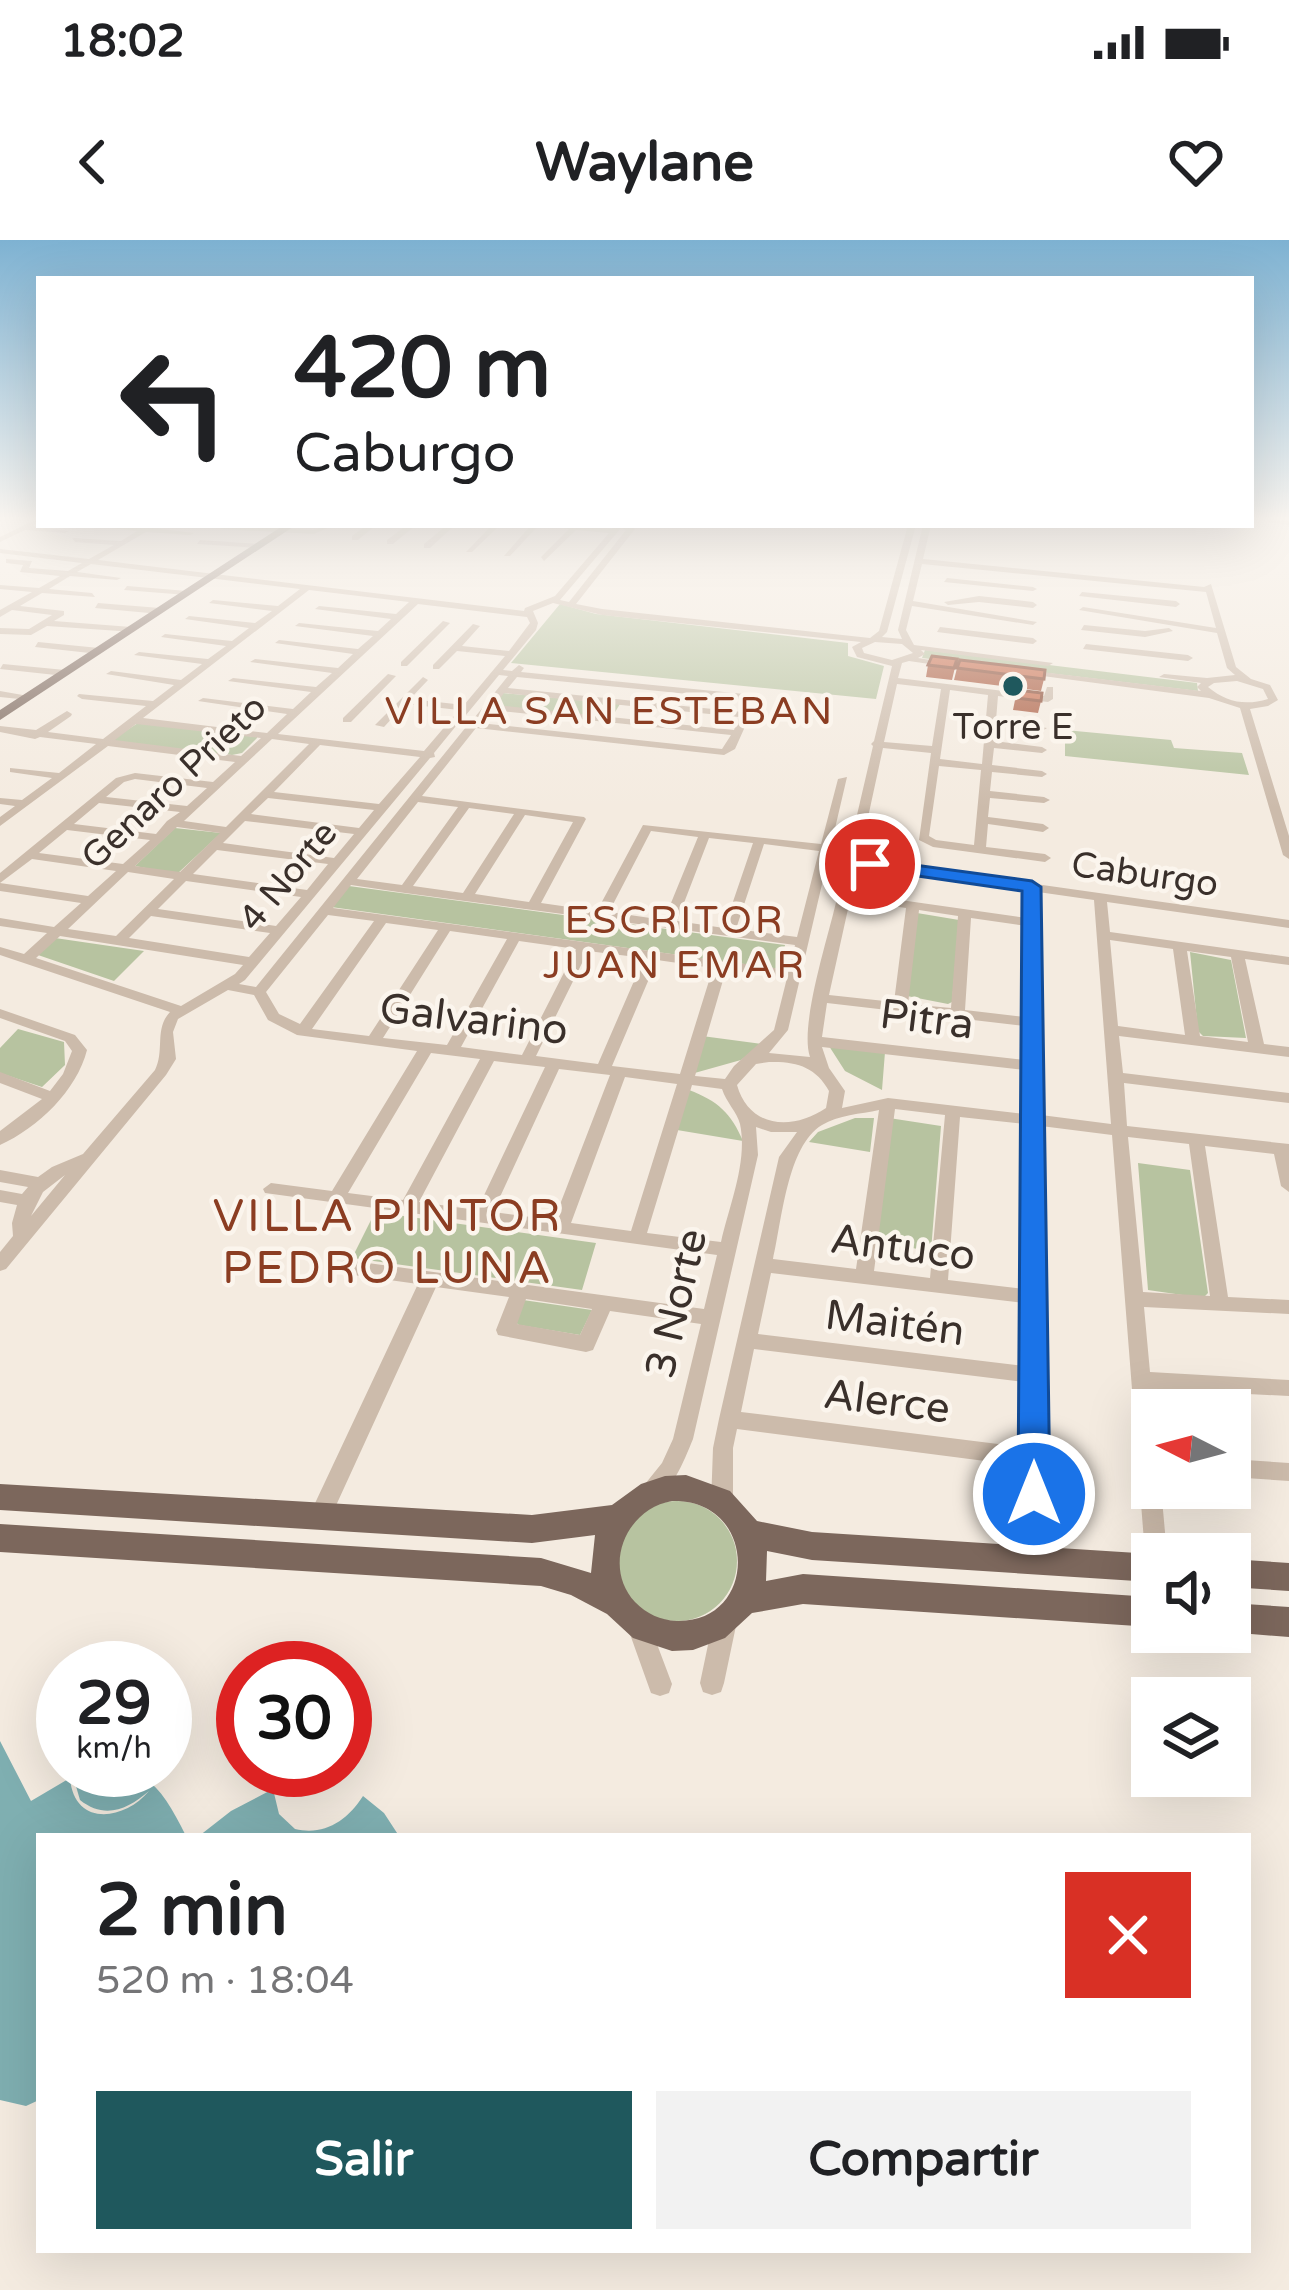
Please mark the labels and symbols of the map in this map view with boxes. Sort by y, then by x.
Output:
marker: Torre E [1000,673,1026,699]
street label: Genaro Prieto [73,686,275,879]
district label: VILLA SAN ESTEBAN [385,688,835,735]
place label: Torre E [952,706,1074,749]
street label: 4 Norte [230,812,346,940]
pin [819,813,921,915]
street label: Caburgo [1069,843,1221,906]
district label: ESCRITOR JUAN EMAR [543,897,807,989]
street label: Galvarino [377,983,571,1056]
street label: Pitra [877,988,977,1051]
district label: VILLA PINTOR PEDRO LUNA [213,1190,563,1296]
street label: Antuco [827,1213,978,1282]
street label: 3 Norte [635,1224,718,1383]
street label: Maitén [822,1290,967,1357]
street label: Alerce [821,1368,953,1435]
north arrow [1131,1389,1251,1509]
position arrow [971,1431,1097,1557]
speed limit sign: 30 [216,1641,372,1797]

